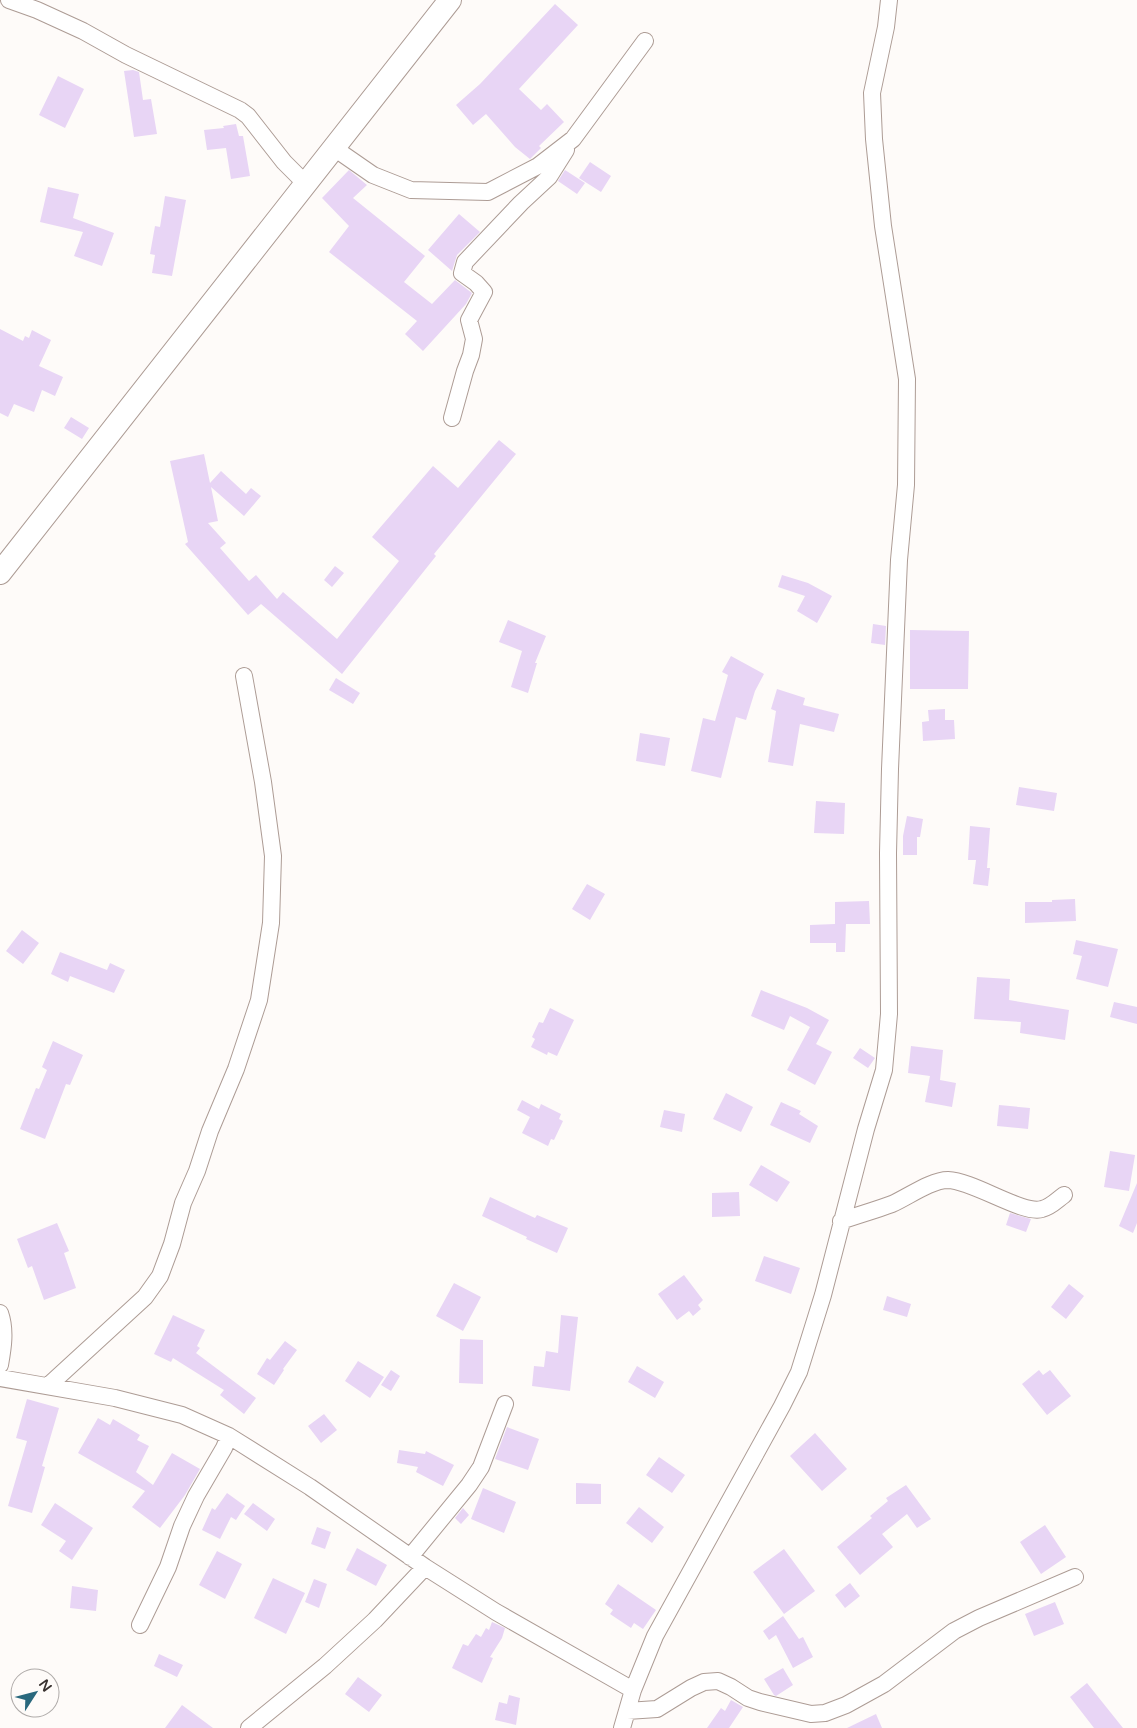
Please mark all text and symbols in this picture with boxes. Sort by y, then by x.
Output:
north arrow [10,1668,60,1718]
text: N [35,1676,55,1695]

